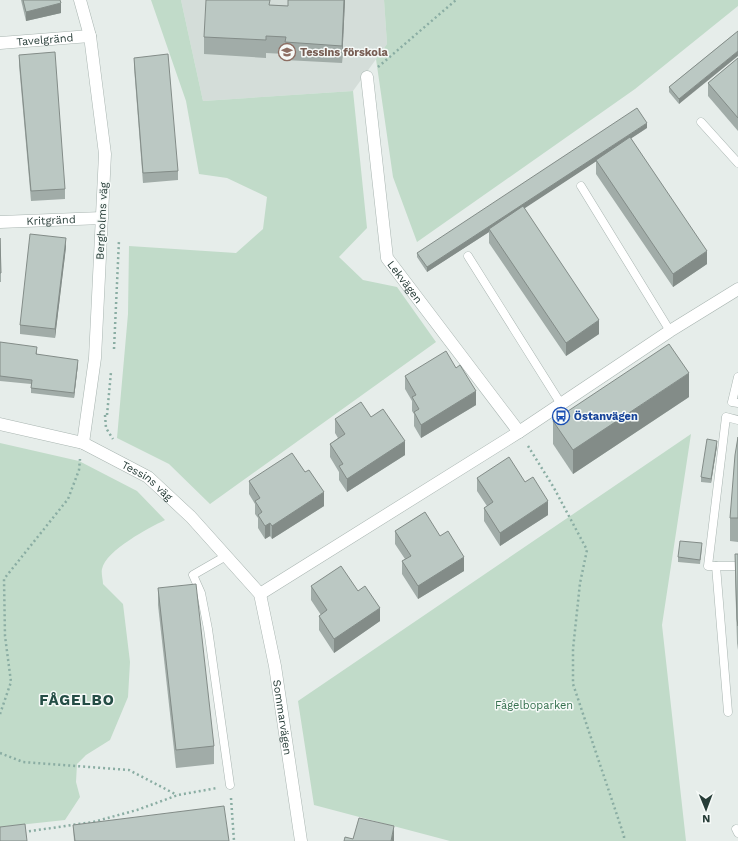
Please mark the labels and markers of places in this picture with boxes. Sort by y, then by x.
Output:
school or university icon: Tessins förskola [277,42,297,62]
place label: Tessins förskola [300,46,389,59]
bus stop icon: Östanvägen [551,406,571,426]
place label: Östanvägen [574,410,638,423]

